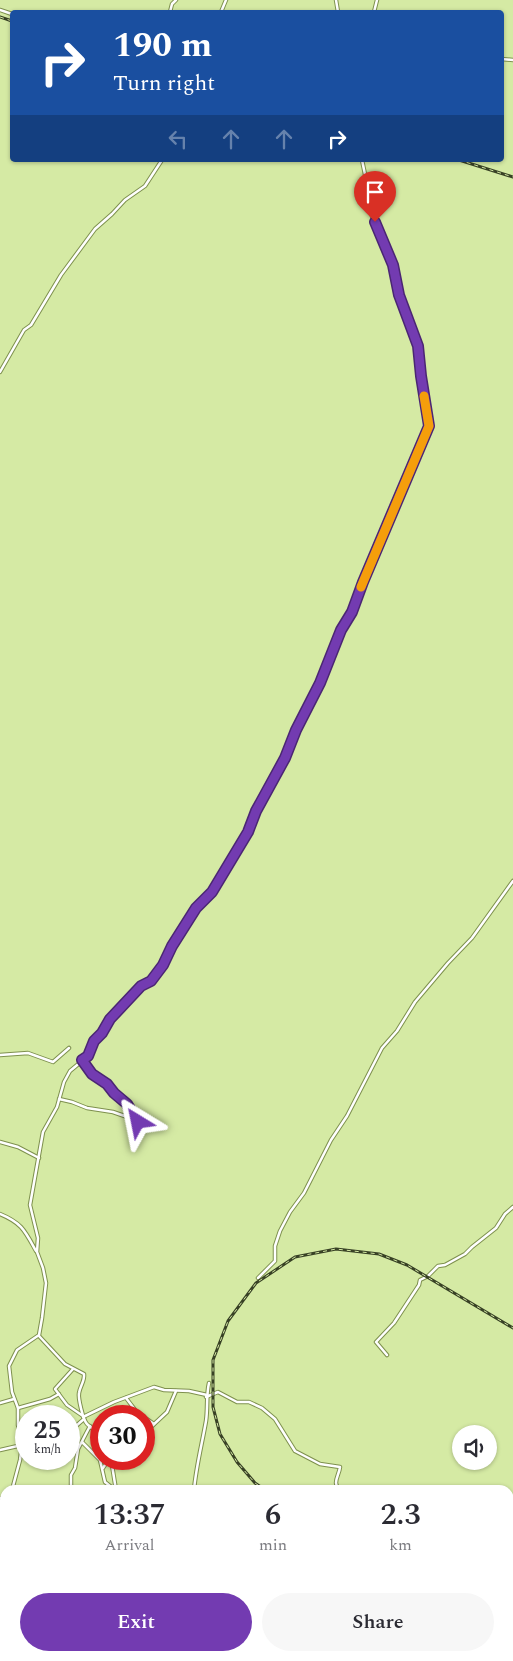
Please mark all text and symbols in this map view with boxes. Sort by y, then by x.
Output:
text: 190 m [113,19,212,72]
icon: right [30,30,95,95]
text: Turn right [113,67,215,100]
icon: left [164,125,192,153]
icon: ahead [217,125,245,153]
icon: ahead [270,125,298,153]
icon: right [323,125,351,153]
pin [354,171,396,222]
icon: arrive [361,178,389,206]
position arrow [111,1095,163,1147]
speed limit sign: 30 [90,1405,155,1470]
text: 25 [33,1412,62,1450]
map controls [452,1425,497,1470]
button: sound [452,1425,497,1470]
text: km/h [34,1440,61,1459]
text: 13:37 [93,1492,166,1538]
text: 6 [265,1492,281,1538]
text: 2.3 [381,1492,421,1538]
text: Arrival [105,1533,154,1557]
text: min [259,1533,287,1557]
text: km [389,1533,412,1557]
button: Exit [20,1593,252,1651]
button: Share [262,1593,494,1651]

